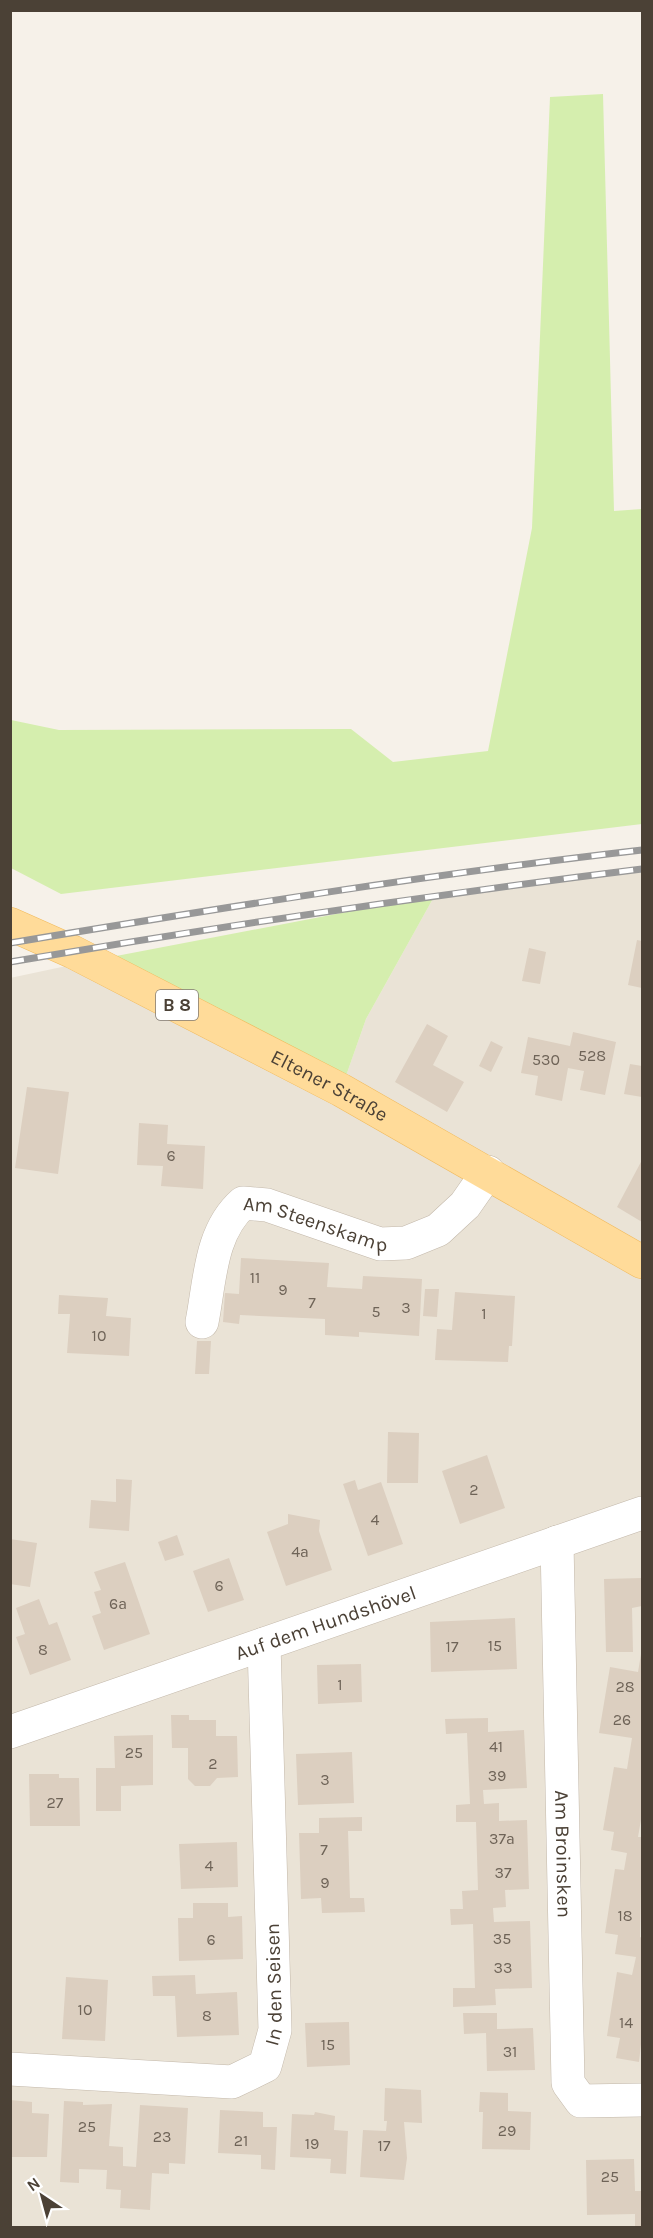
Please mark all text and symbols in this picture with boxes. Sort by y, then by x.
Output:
road number: B 8 [156,990,198,1020]
street label: Eltener Straße [267,1045,392,1126]
house number: 528 [578,1046,606,1065]
house number: 530 [532,1050,560,1069]
house number: 6 [166,1146,176,1165]
street label: Am Steenskamp [242,1192,388,1256]
house number: 11 [250,1268,260,1287]
house number: 9 [278,1280,288,1299]
house number: 7 [308,1293,316,1312]
house number: 3 [401,1298,411,1317]
house number: 5 [371,1302,381,1321]
house number: 1 [481,1304,487,1323]
house number: 10 [92,1326,106,1345]
house number: 2 [469,1480,479,1499]
house number: 4 [371,1510,380,1529]
house number: 4a [291,1542,309,1561]
house number: 6 [214,1576,224,1595]
street label: Auf dem Hundshövel [232,1581,419,1665]
house number: 6a [109,1594,127,1613]
house number: 15 [488,1636,502,1655]
house number: 17 [446,1637,459,1656]
house number: 8 [38,1640,48,1659]
house number: 1 [337,1675,343,1694]
house number: 28 [615,1677,635,1696]
house number: 26 [613,1710,631,1729]
house number: 41 [489,1737,503,1756]
house number: 25 [125,1743,143,1762]
house number: 2 [208,1754,218,1773]
house number: 39 [488,1766,506,1785]
house number: 3 [320,1770,330,1789]
street label: Am Broinsken [550,1790,576,1918]
house number: 27 [47,1793,64,1812]
house number: 37a [489,1829,515,1848]
house number: 7 [320,1840,328,1859]
house number: 4 [205,1856,214,1875]
house number: 37 [495,1863,512,1882]
house number: 9 [320,1873,330,1892]
house number: 18 [617,1906,633,1925]
street label: In den Seisen [260,1923,287,2048]
house number: 35 [493,1929,511,1948]
house number: 6 [206,1930,216,1949]
house number: 33 [494,1958,512,1977]
house number: 10 [78,2000,92,2019]
house number: 8 [202,2006,212,2025]
house number: 14 [619,2013,633,2032]
house number: 15 [321,2035,335,2054]
house number: 31 [503,2042,517,2061]
house number: 25 [78,2117,96,2136]
house number: 29 [498,2121,516,2140]
house number: 23 [153,2127,171,2146]
house number: 21 [234,2131,248,2150]
house number: 19 [305,2134,319,2153]
house number: 17 [378,2136,391,2155]
north arrow [12,2166,72,2226]
house number: 25 [601,2167,619,2186]
text: N [23,2173,44,2195]

